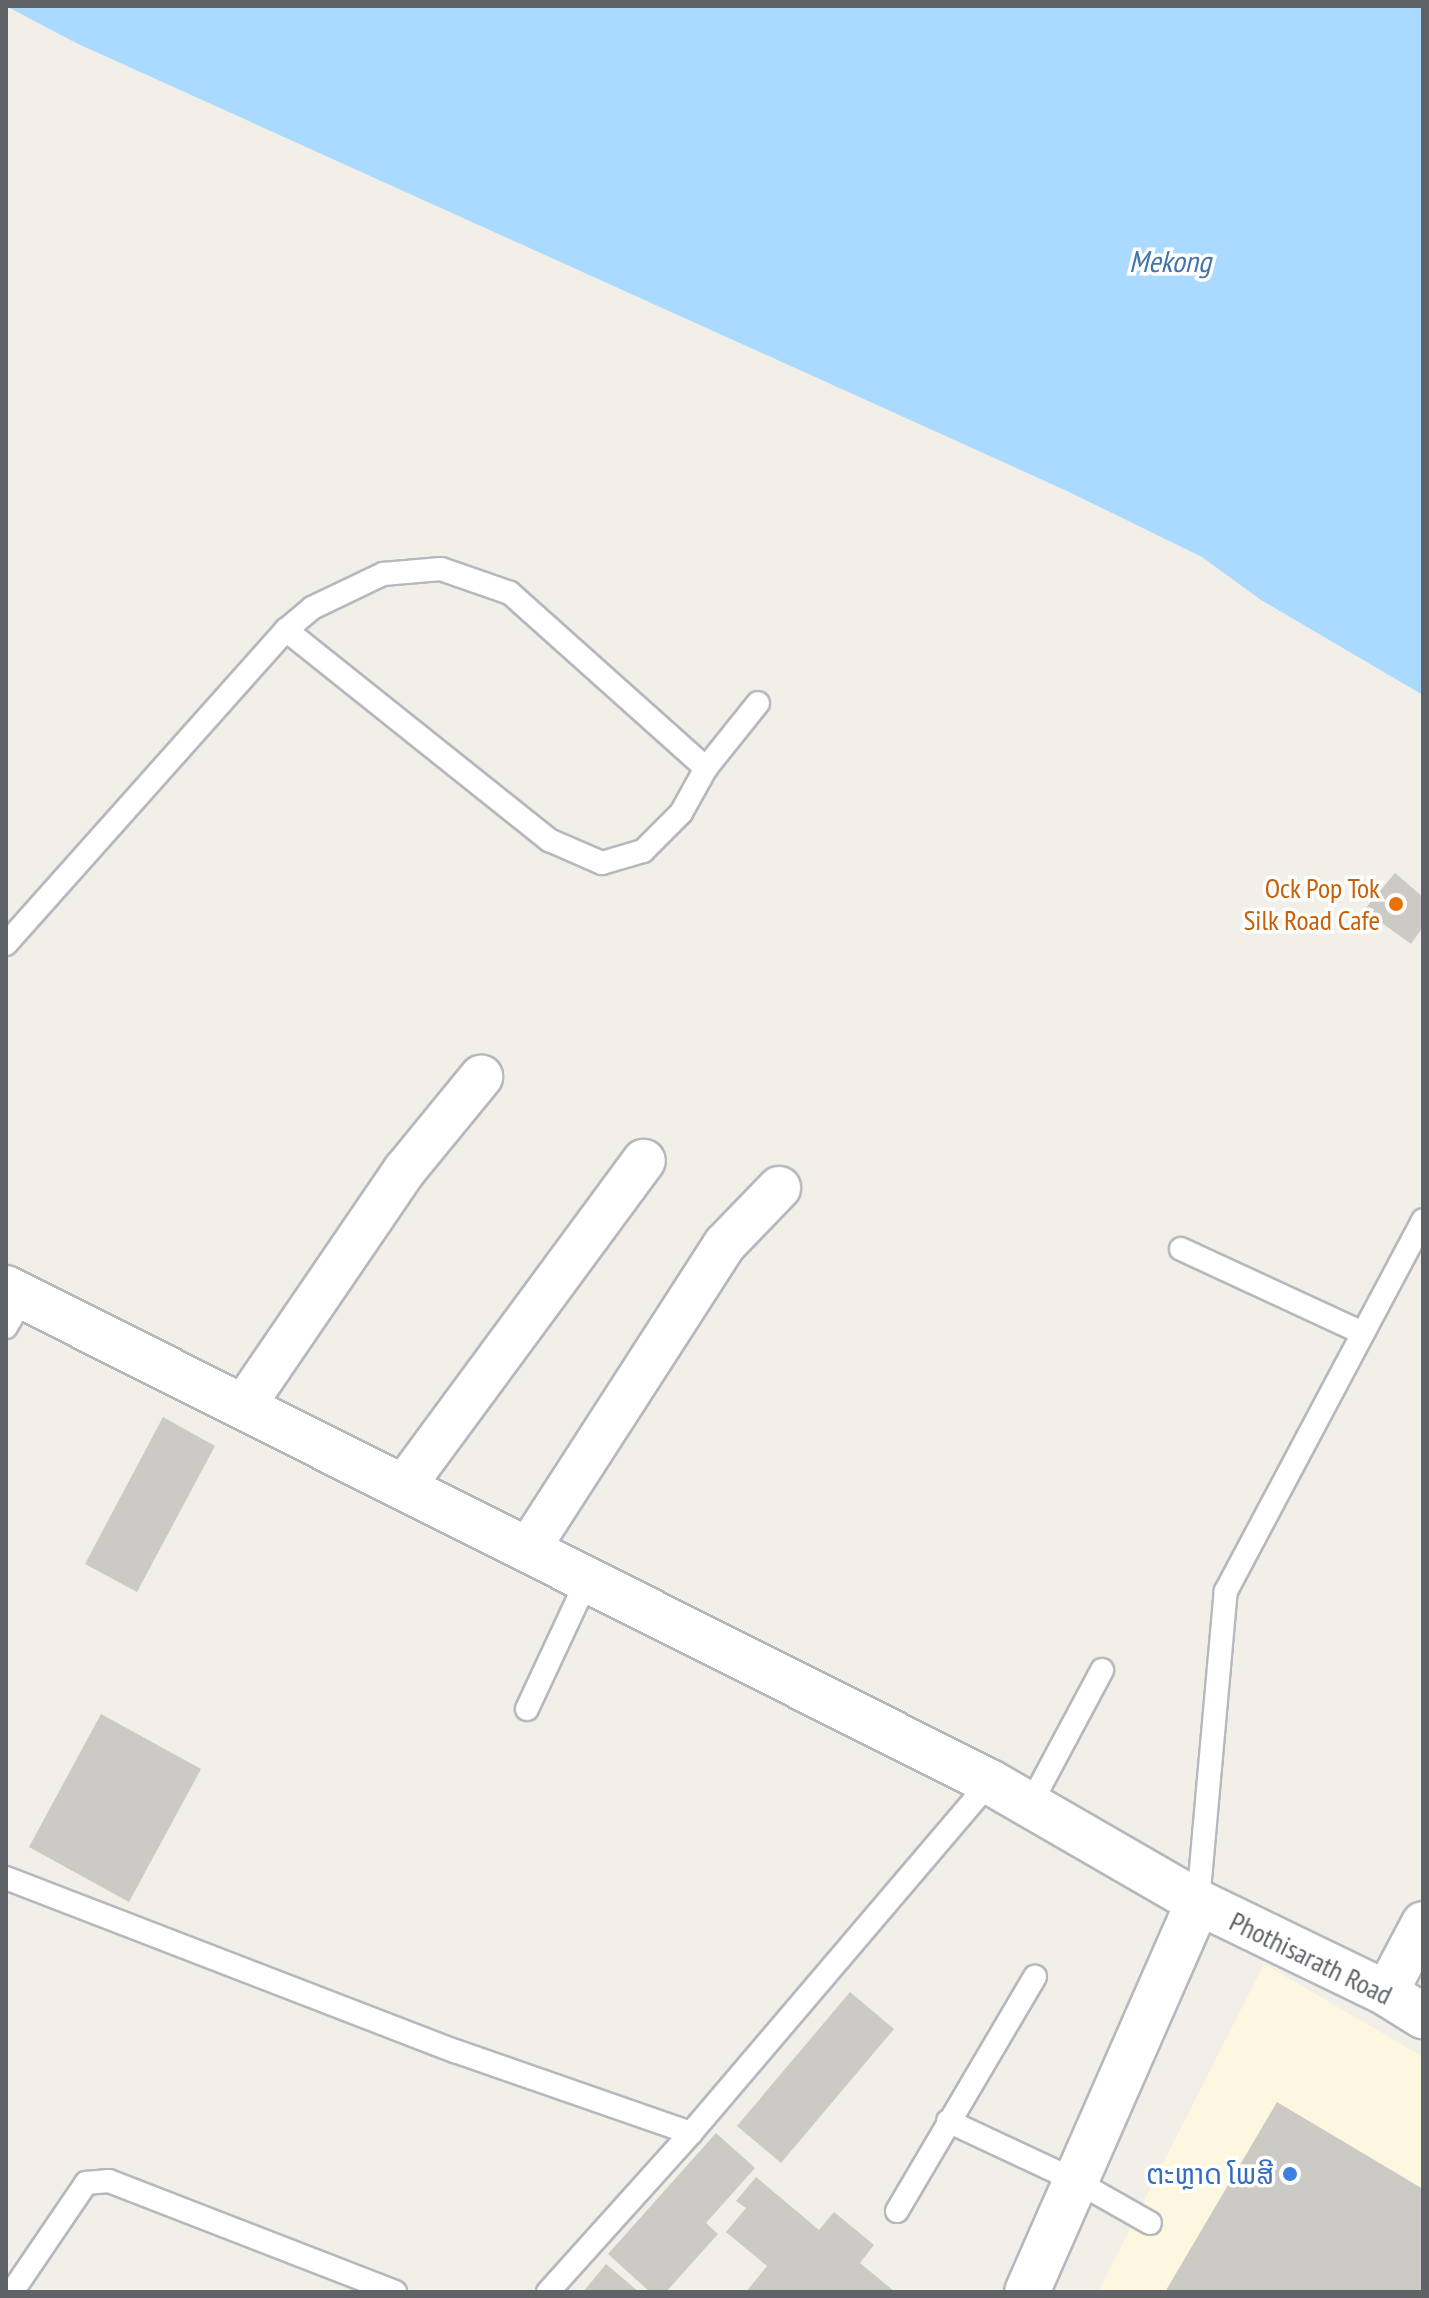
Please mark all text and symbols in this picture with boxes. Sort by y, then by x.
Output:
water label: Mekong [1129,243,1211,279]
place label: Ock Pop Tok Silk Road Cafe [1243,871,1380,937]
marker: Ock Pop Tok Silk Road Cafe [1387,895,1405,913]
street label: Phothisarath Road [1224,1904,1398,2012]
place label: ຕະຫຼາດ ໂພສີ [1146,2157,1274,2191]
marker: ຕະຫຼາດ ໂພສີ [1281,2165,1299,2183]

